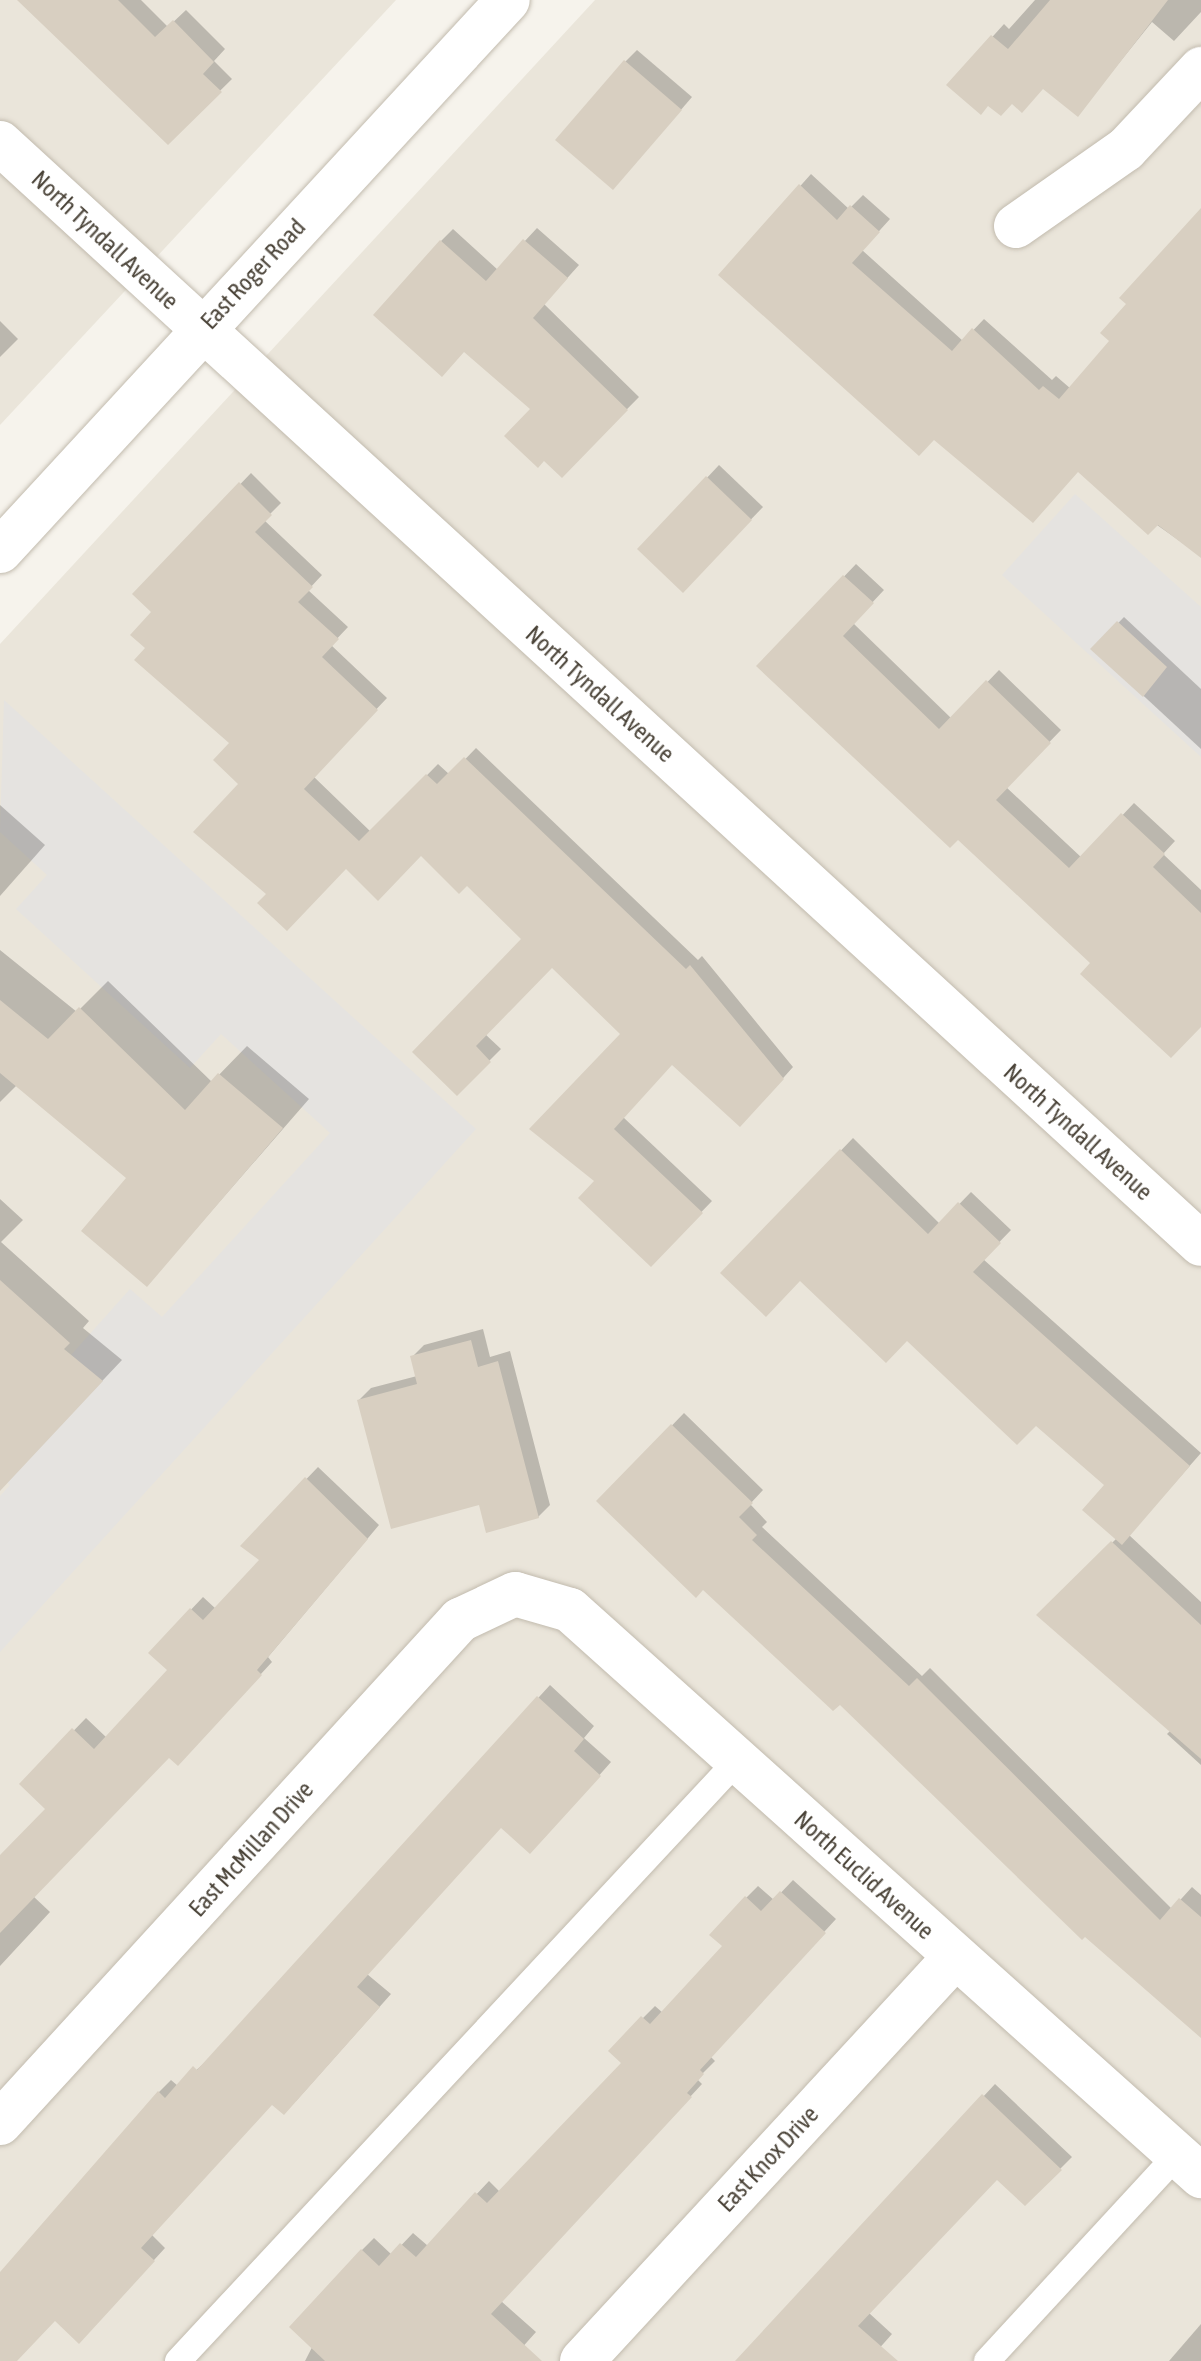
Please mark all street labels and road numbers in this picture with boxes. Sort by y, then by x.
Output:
street label: North Tyndall Avenue [26,165,184,315]
street label: East Roger Road [195,213,311,335]
street label: North Tyndall Avenue [520,620,680,768]
street label: North Tyndall Avenue [998,1058,1158,1206]
street label: East McMillan Drive [183,1775,319,1923]
street label: North Euclid Avenue [788,1805,940,1945]
street label: East Knox Drive [712,2100,824,2218]

